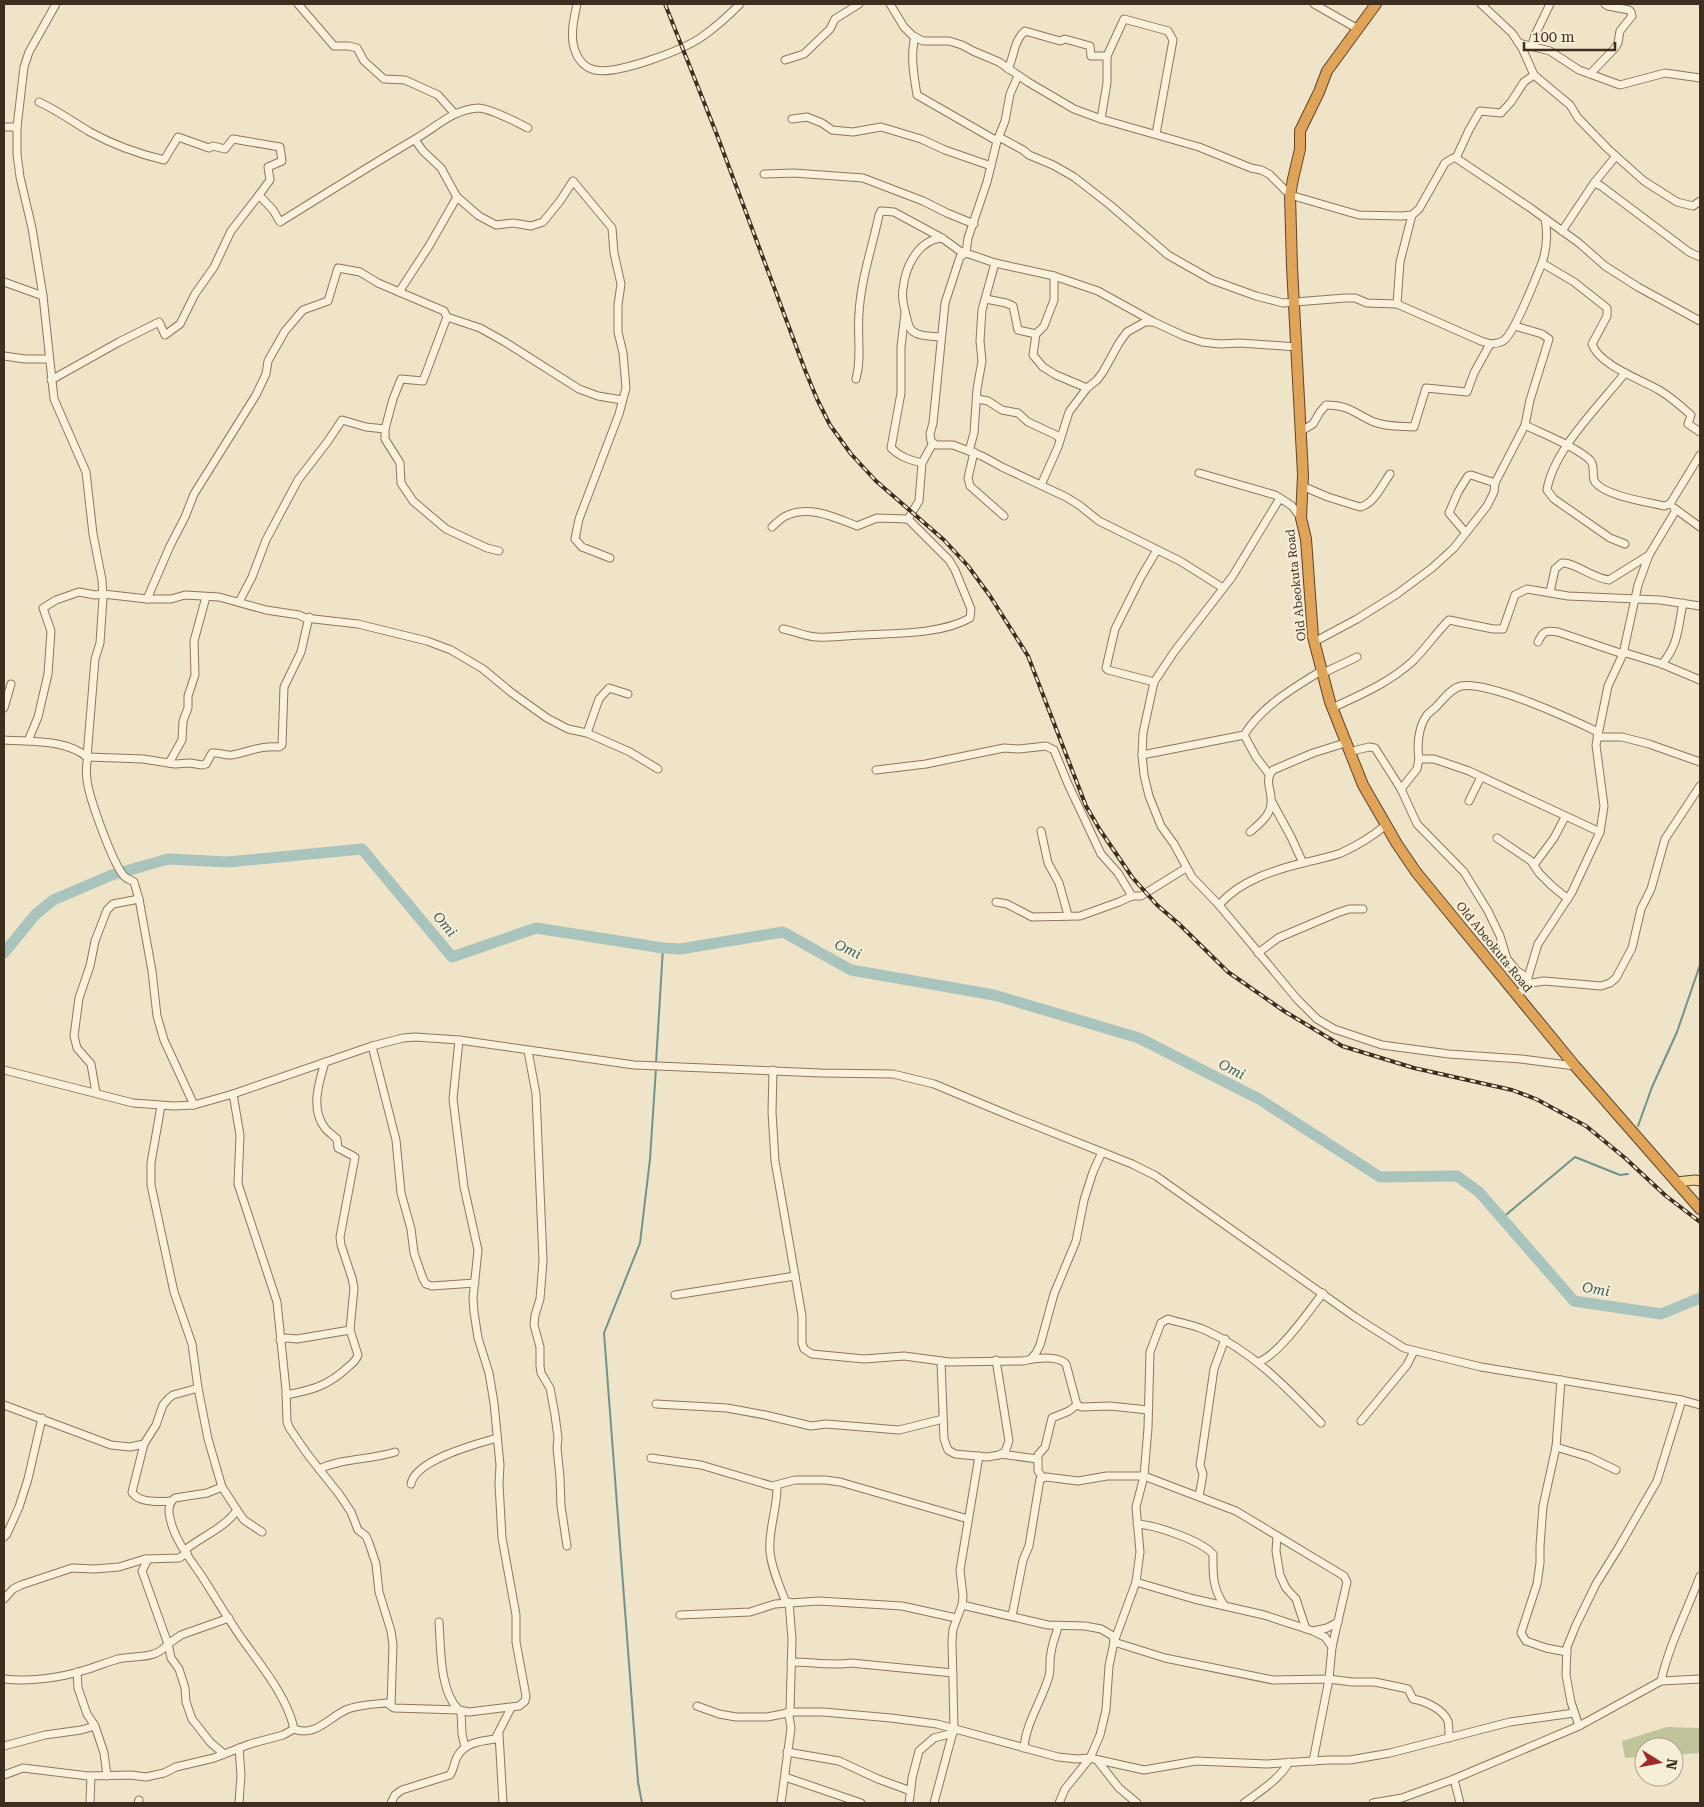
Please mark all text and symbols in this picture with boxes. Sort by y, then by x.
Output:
scale bar [1524,20,1615,52]
text: 100 m [1532,28,1575,46]
street label: Old Abeokuta Road [1283,528,1309,642]
street label: Old Abeokuta Road [1453,899,1535,995]
water label: Omi [430,908,460,940]
water label: Omi [832,936,864,962]
water label: Omi [1216,1056,1248,1082]
water label: Omi [1581,1279,1611,1299]
north arrow [1634,1737,1684,1787]
text: N [1663,1758,1681,1771]

